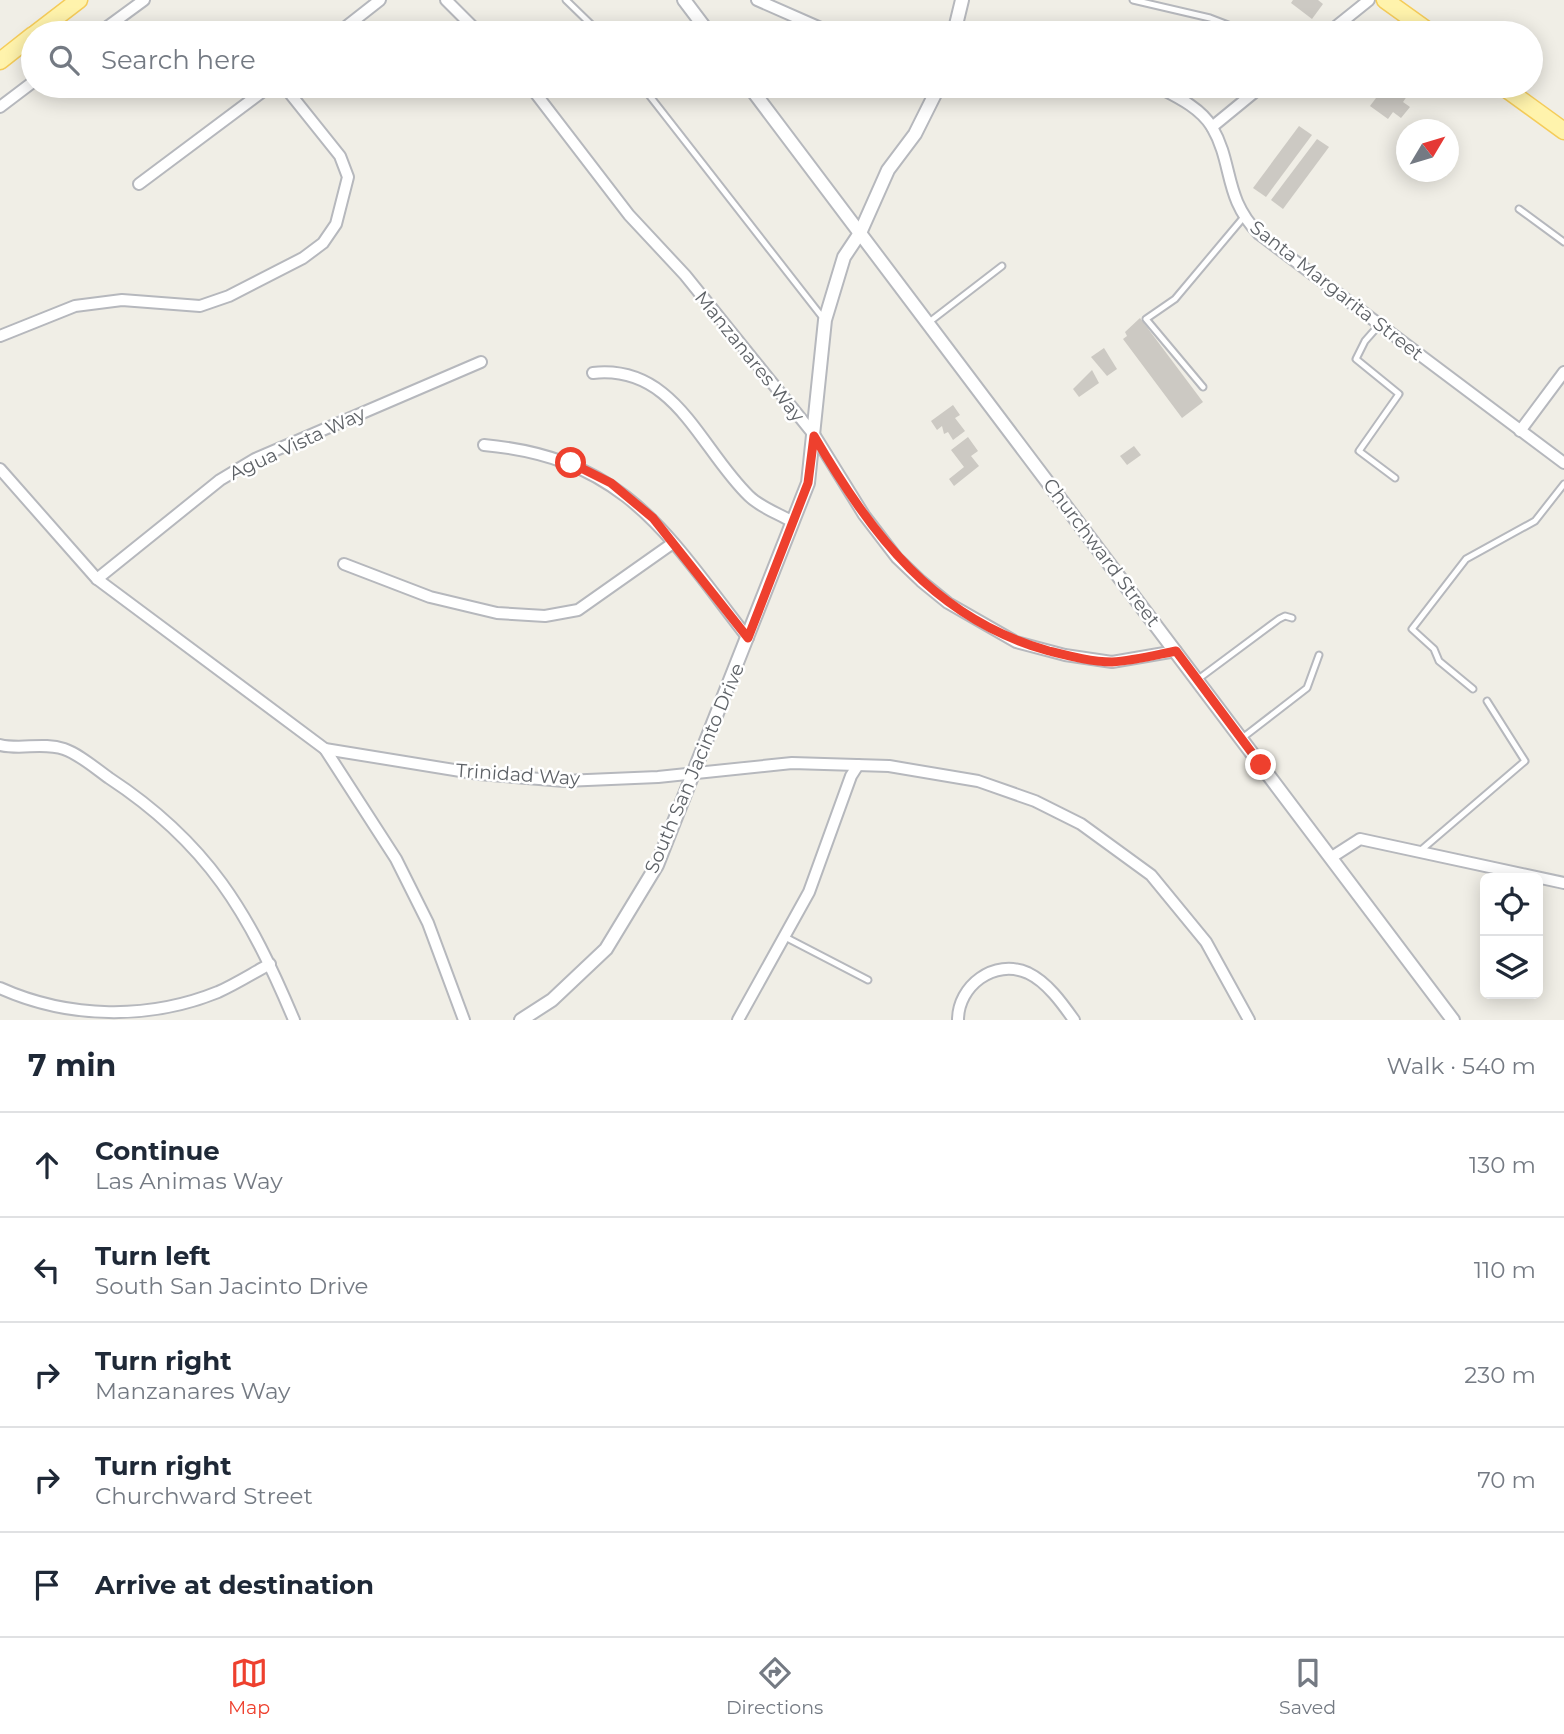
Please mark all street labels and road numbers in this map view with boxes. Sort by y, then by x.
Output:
street label: Santa Margarita Street [1245,216,1428,365]
street label: Manzanares Way [690,286,810,427]
street label: Agua Vista Way [225,402,370,485]
street label: Churchward Street [1038,474,1165,631]
street label: South San Jacinto Drive [640,660,749,877]
street label: Trinidad Way [455,759,581,790]

